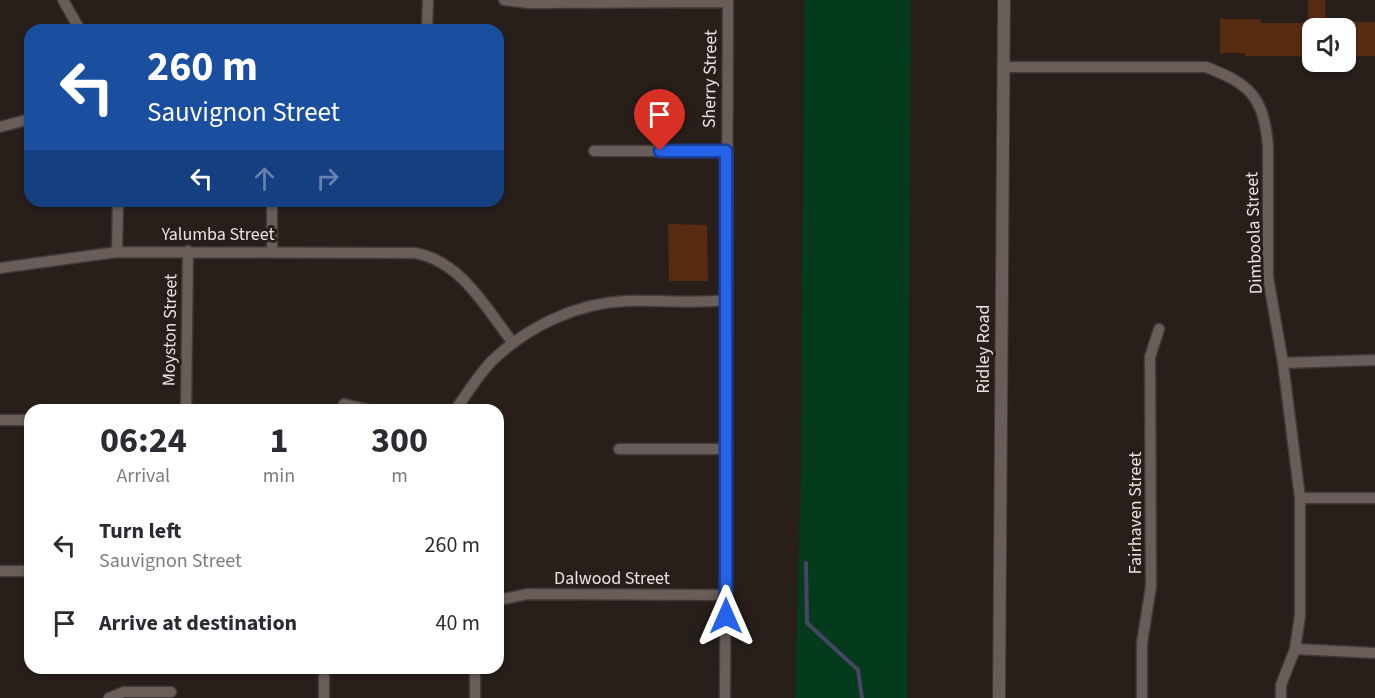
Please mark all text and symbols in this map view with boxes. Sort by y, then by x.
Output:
map controls [1302,18,1356,72]
button: sound [1302,18,1356,72]
street label: Sherry Street [697,30,723,128]
text: 260 m [147,37,258,97]
icon: left [48,48,126,126]
pin [634,89,685,151]
text: Sauvignon Street [147,93,340,132]
icon: arrive [643,98,676,131]
icon: left [185,162,218,195]
icon: ahead [248,162,281,195]
icon: right [311,162,344,195]
street label: Dimboola Street [1239,171,1269,295]
street label: Yalumba Street [160,222,275,247]
street label: Moyston Street [157,274,183,386]
street label: Ridley Road [971,305,996,393]
text: 06:24 [100,415,187,466]
text: 1 [269,415,288,466]
text: 300 [371,415,428,466]
street label: Fairhaven Street [1123,452,1148,574]
text: Arrival [116,462,170,490]
text: min [263,462,295,490]
text: m [391,462,408,490]
text: Turn left [99,515,181,547]
icon: left [48,529,81,562]
text: 260 m [425,529,480,561]
text: Sauvignon Street [99,547,242,575]
street label: Dalwood Street [554,566,670,591]
position arrow [694,584,758,648]
icon: arrive [48,607,81,640]
text: Arrive at destination [99,607,297,639]
text: 40 m [435,607,480,639]

